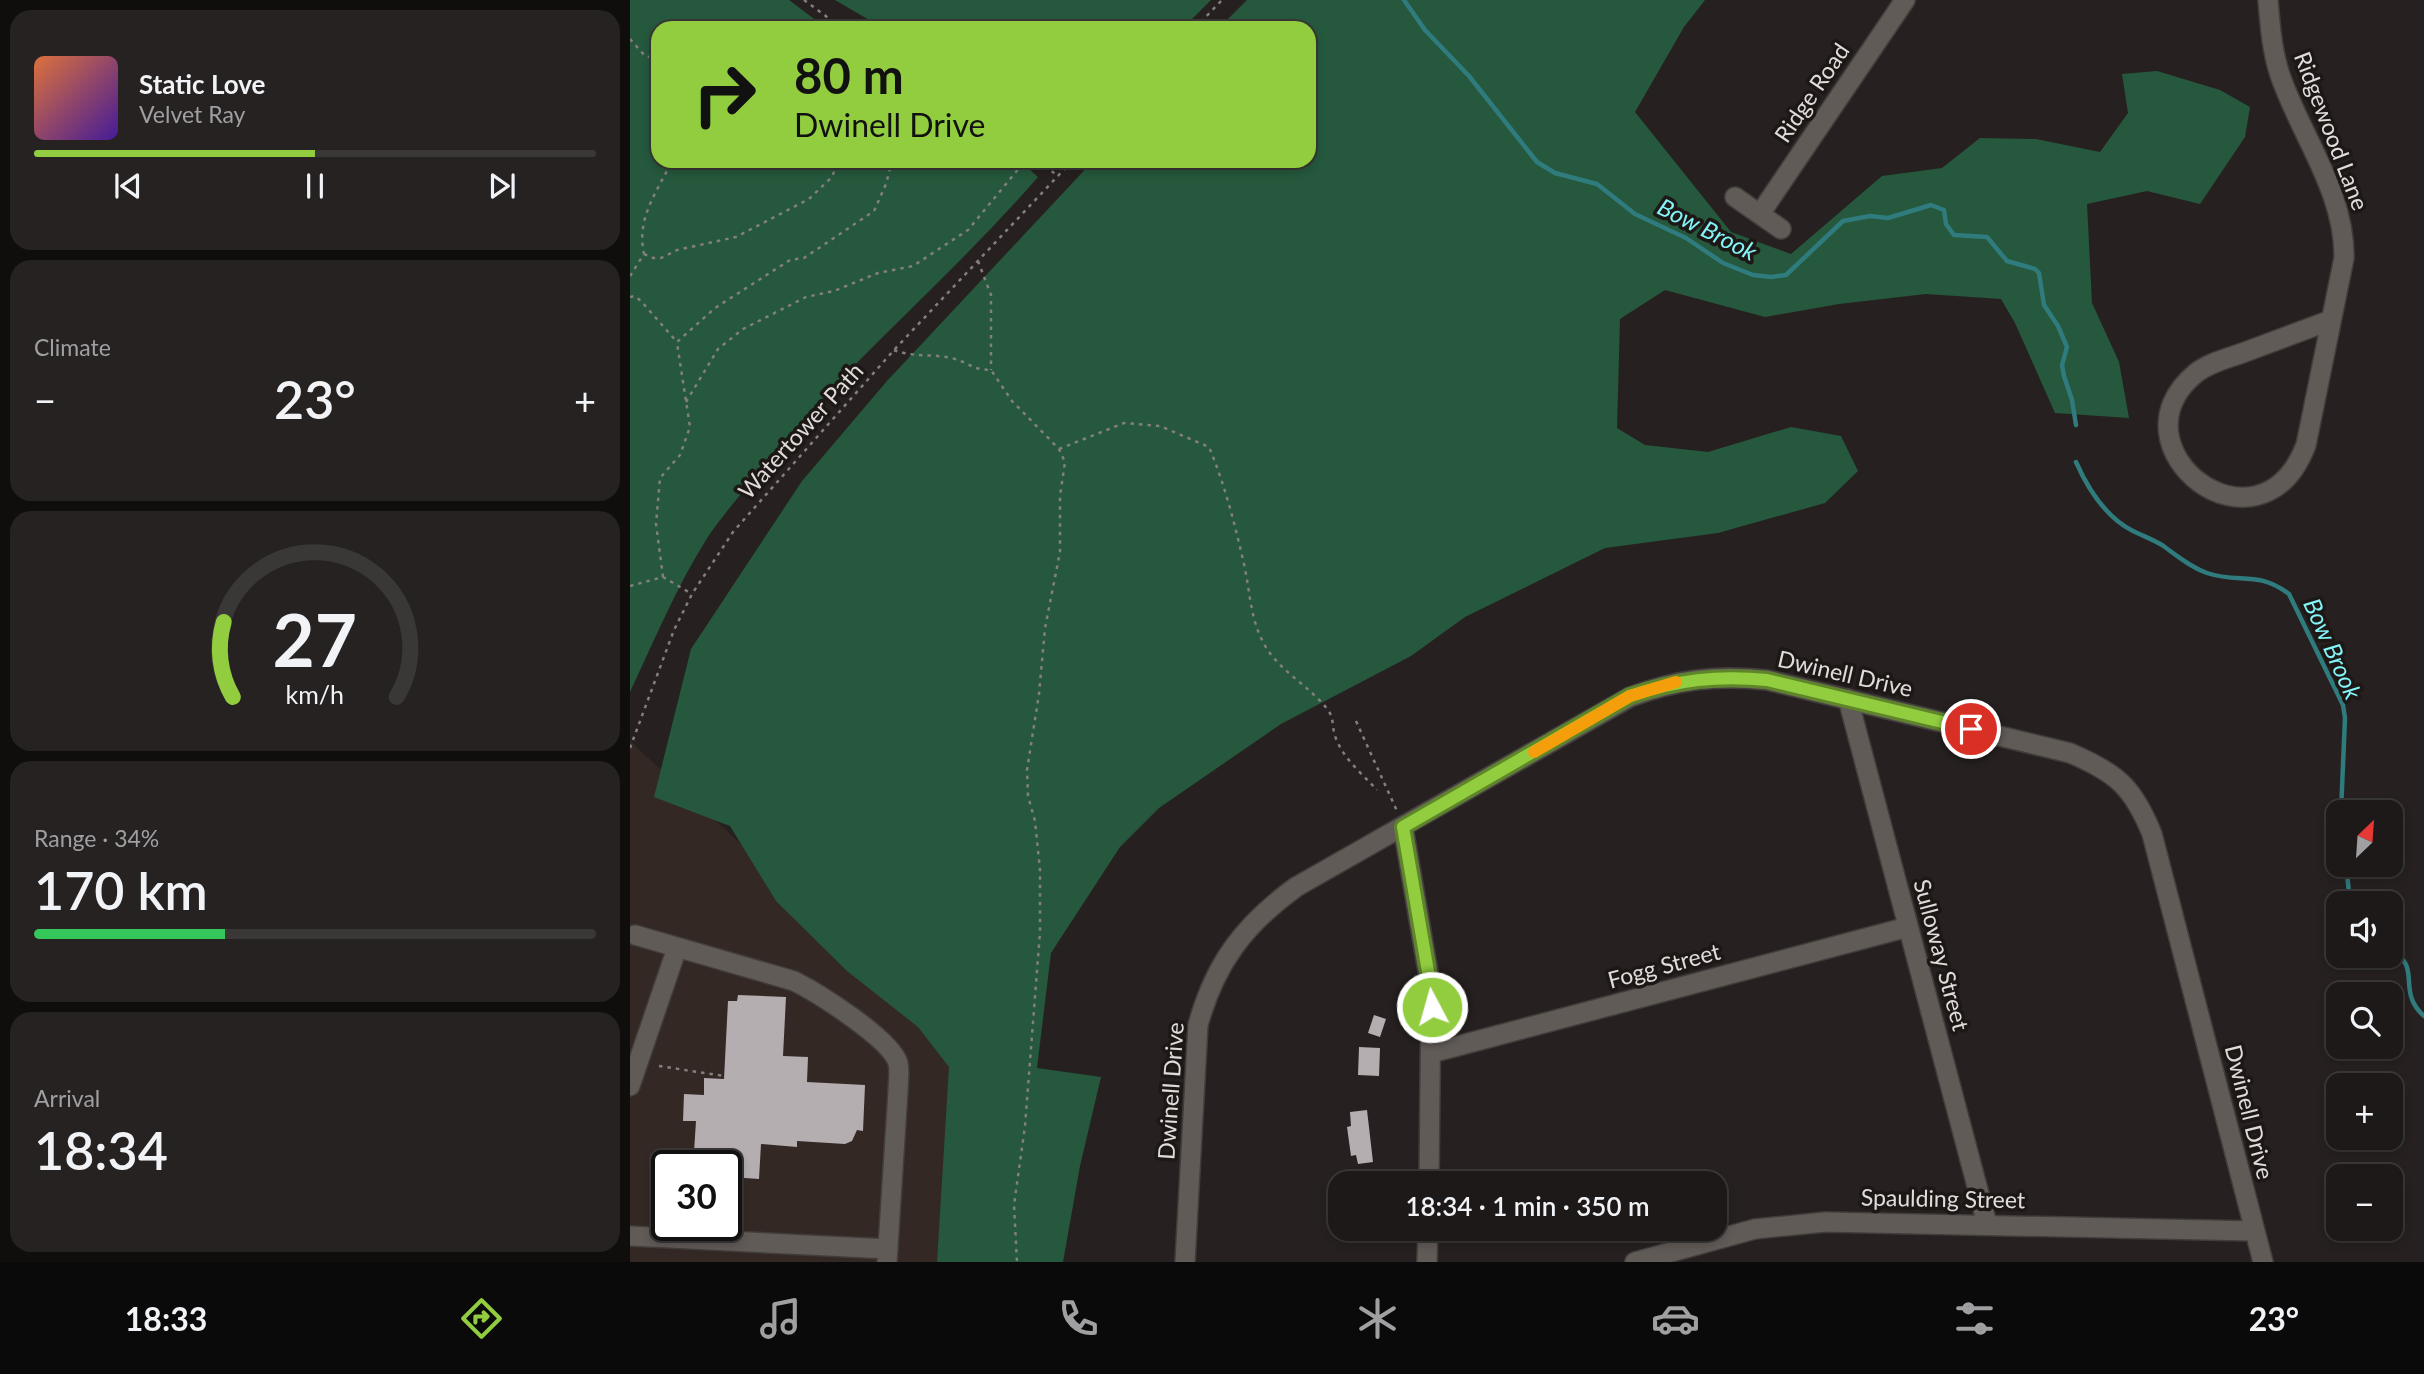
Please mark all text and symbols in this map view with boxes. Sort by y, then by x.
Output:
street label: Ridge Road [1768,38,1855,147]
text: 80 m [794,46,904,104]
street label: Ridgewood Lane [2289,47,2375,214]
icon: right [679,49,770,140]
text: Static Love [139,68,266,100]
text: Velvet Ray [139,100,245,128]
text: Dwinell Drive [794,105,986,144]
icon: previous [109,167,147,205]
icon: pause [296,167,334,205]
icon: next [483,167,521,205]
water label: Bow Brook [1653,191,1763,266]
text: Climate [34,333,111,361]
street label: Watertower Path [732,357,869,504]
text: 23° [274,368,356,430]
text: − [34,377,56,423]
text: + [574,377,596,423]
water label: Bow Brook [2298,593,2369,704]
text: 27 [273,595,357,683]
street label: Dwinell Drive [1775,644,1915,702]
text: km/h [286,679,344,709]
pin [1941,699,2001,759]
icon: arrive [1952,710,1990,748]
north arrow [2326,800,2403,877]
map controls [2326,800,2403,1241]
text: Range · 34% [34,824,159,852]
text: 170 km [34,859,208,921]
street label: Sulloway Street [1908,876,1976,1034]
button: sound [2326,891,2403,968]
street label: Fogg Street [1604,936,1724,993]
position arrow [1395,970,1469,1044]
button: search [2326,982,2403,1059]
street label: Dwinell Drive [1151,1021,1189,1161]
street label: Dwinell Drive [2220,1042,2280,1182]
button: + [2326,1073,2403,1150]
text: Arrival [34,1084,100,1112]
text: 18:34 [34,1119,168,1181]
speed limit sign: 30 [651,1150,742,1241]
button: − [2326,1164,2403,1241]
street label: Spaulding Street [1861,1183,2026,1213]
text: 18:34 · 1 min · 350 m [1405,1190,1650,1222]
icon: directions [457,1294,506,1343]
icon: music [756,1294,805,1343]
icon: phone [1054,1294,1103,1343]
icon: climate [1353,1294,1402,1343]
icon: car [1651,1294,1700,1343]
icon: filters [1950,1294,1999,1343]
text: 18:33 [125,1299,207,1338]
text: 23° [2249,1299,2299,1338]

